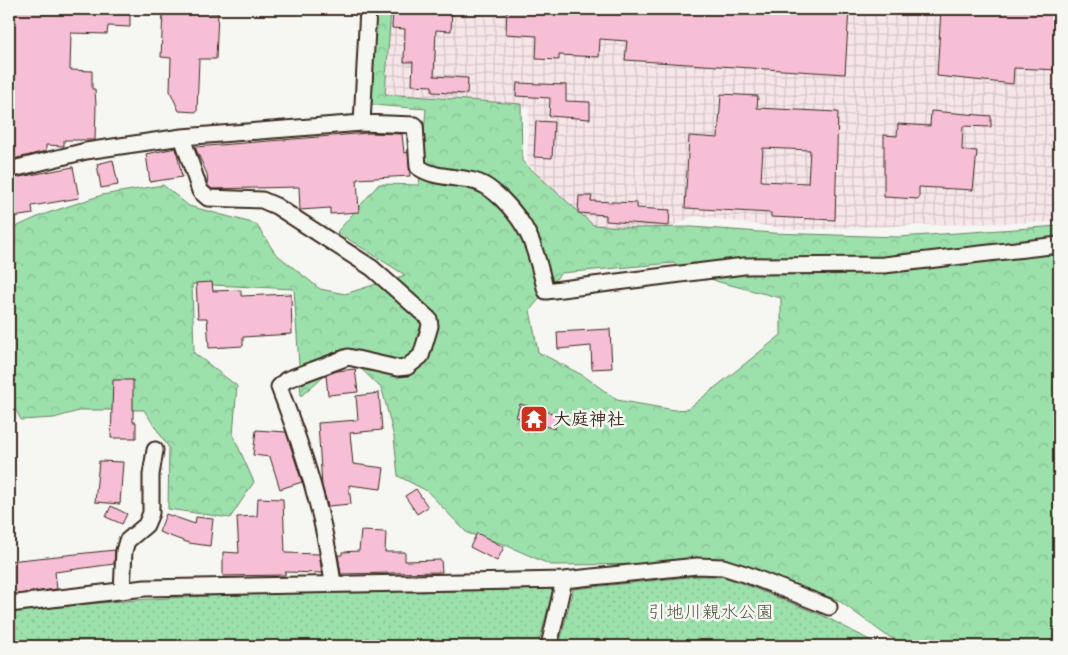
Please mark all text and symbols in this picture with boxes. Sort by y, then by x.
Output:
temple icon: 大庭神社 [519,404,549,434]
place label: 大庭神社 [553,408,625,431]
park label: 引地川親水公園 [648,601,774,624]

